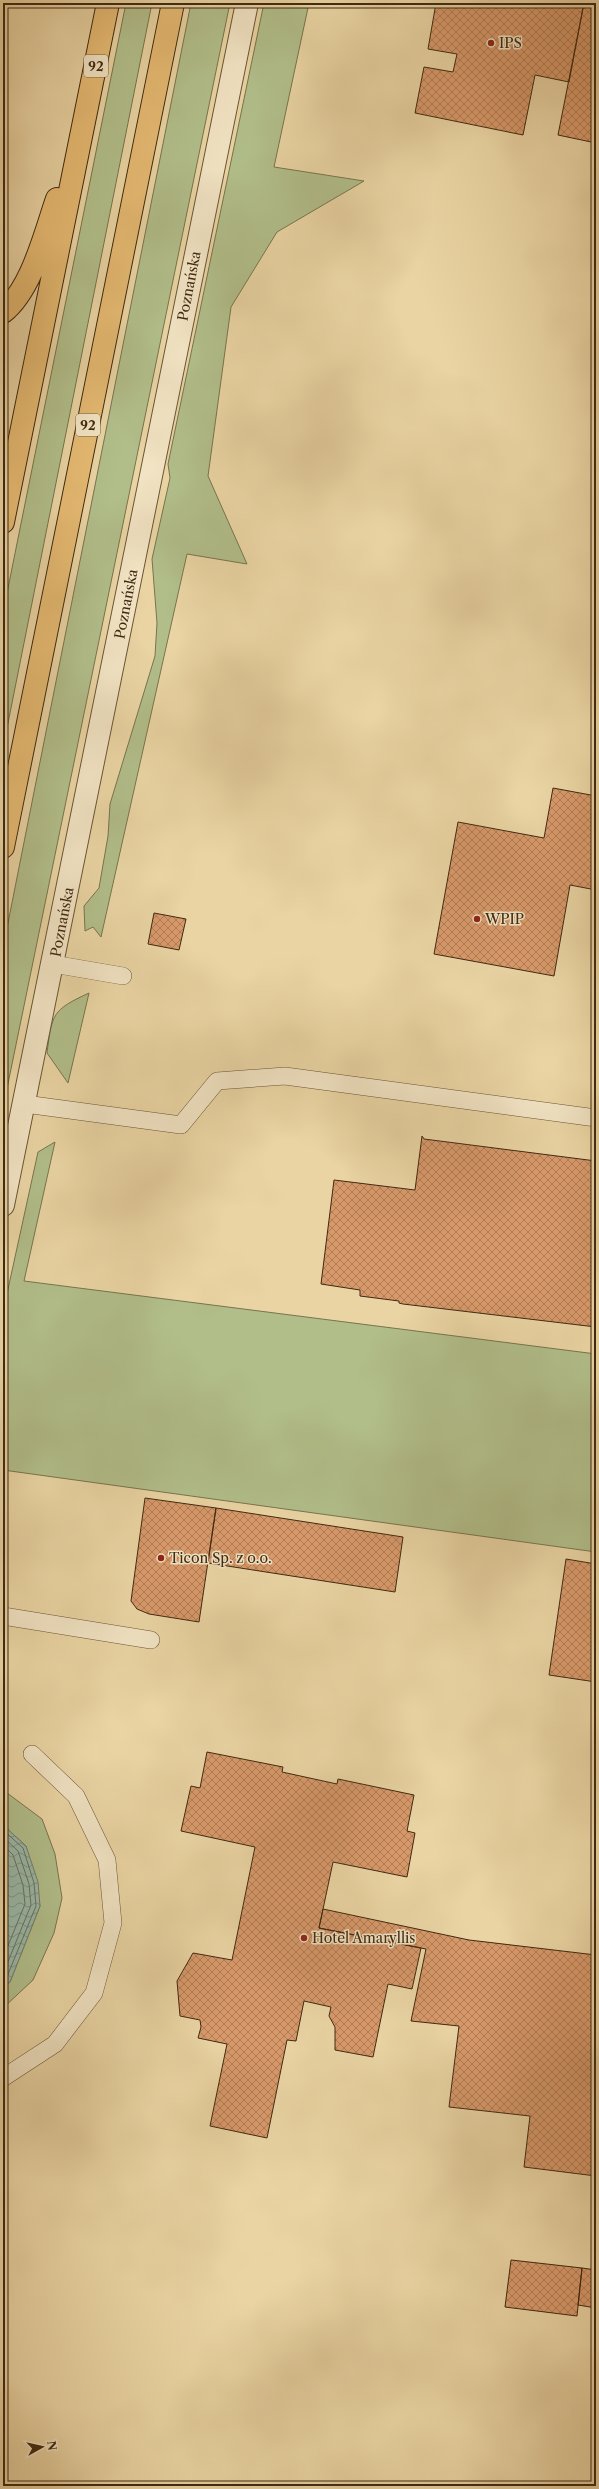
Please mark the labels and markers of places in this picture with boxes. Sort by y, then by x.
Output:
place label: IPS [499,34,522,52]
marker: IPS [486,38,496,48]
place label: WPIP [484,910,524,928]
marker: WPIP [472,914,482,924]
place label: Ticon Sp. z o.o. [169,1549,272,1567]
marker: Ticon Sp. z o.o. [156,1553,166,1563]
place label: Hotel Amaryllis [312,1929,415,1947]
marker: Hotel Amaryllis [299,1933,309,1943]

